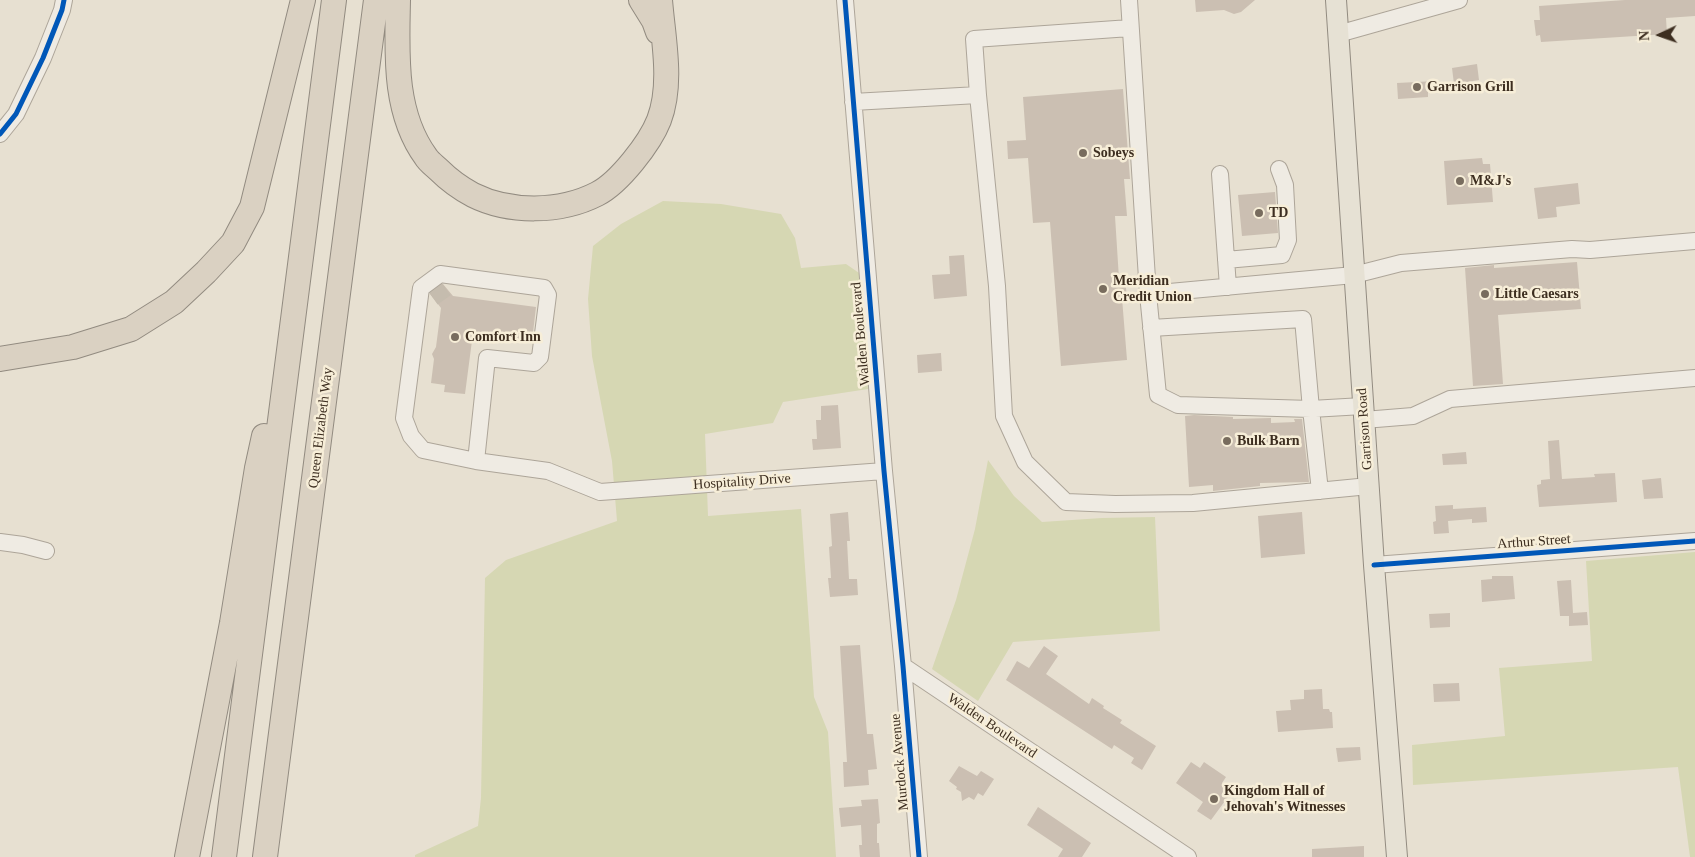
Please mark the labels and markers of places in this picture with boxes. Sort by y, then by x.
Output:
place label: Garrison Grill [1427,79,1514,95]
marker: Garrison Grill [1411,81,1423,93]
place label: Sobeys [1093,145,1134,161]
marker: Sobeys [1077,147,1089,159]
place label: M&J's [1470,173,1511,189]
marker: M&J's [1454,175,1466,187]
place label: TD [1269,205,1288,221]
marker: TD [1253,207,1265,219]
place label: Meridian Credit Union [1113,273,1192,306]
marker: Meridian Credit Union [1097,283,1109,295]
place label: Little Caesars [1495,286,1579,302]
marker: Little Caesars [1479,288,1491,300]
place label: Comfort Inn [465,329,541,345]
marker: Comfort Inn [449,331,461,343]
place label: Bulk Barn [1237,433,1300,449]
marker: Bulk Barn [1221,435,1233,447]
place label: Kingdom Hall of Jehovah's Witnesses [1224,783,1345,816]
marker: Kingdom Hall of Jehovah's Witnesses [1208,793,1220,805]

